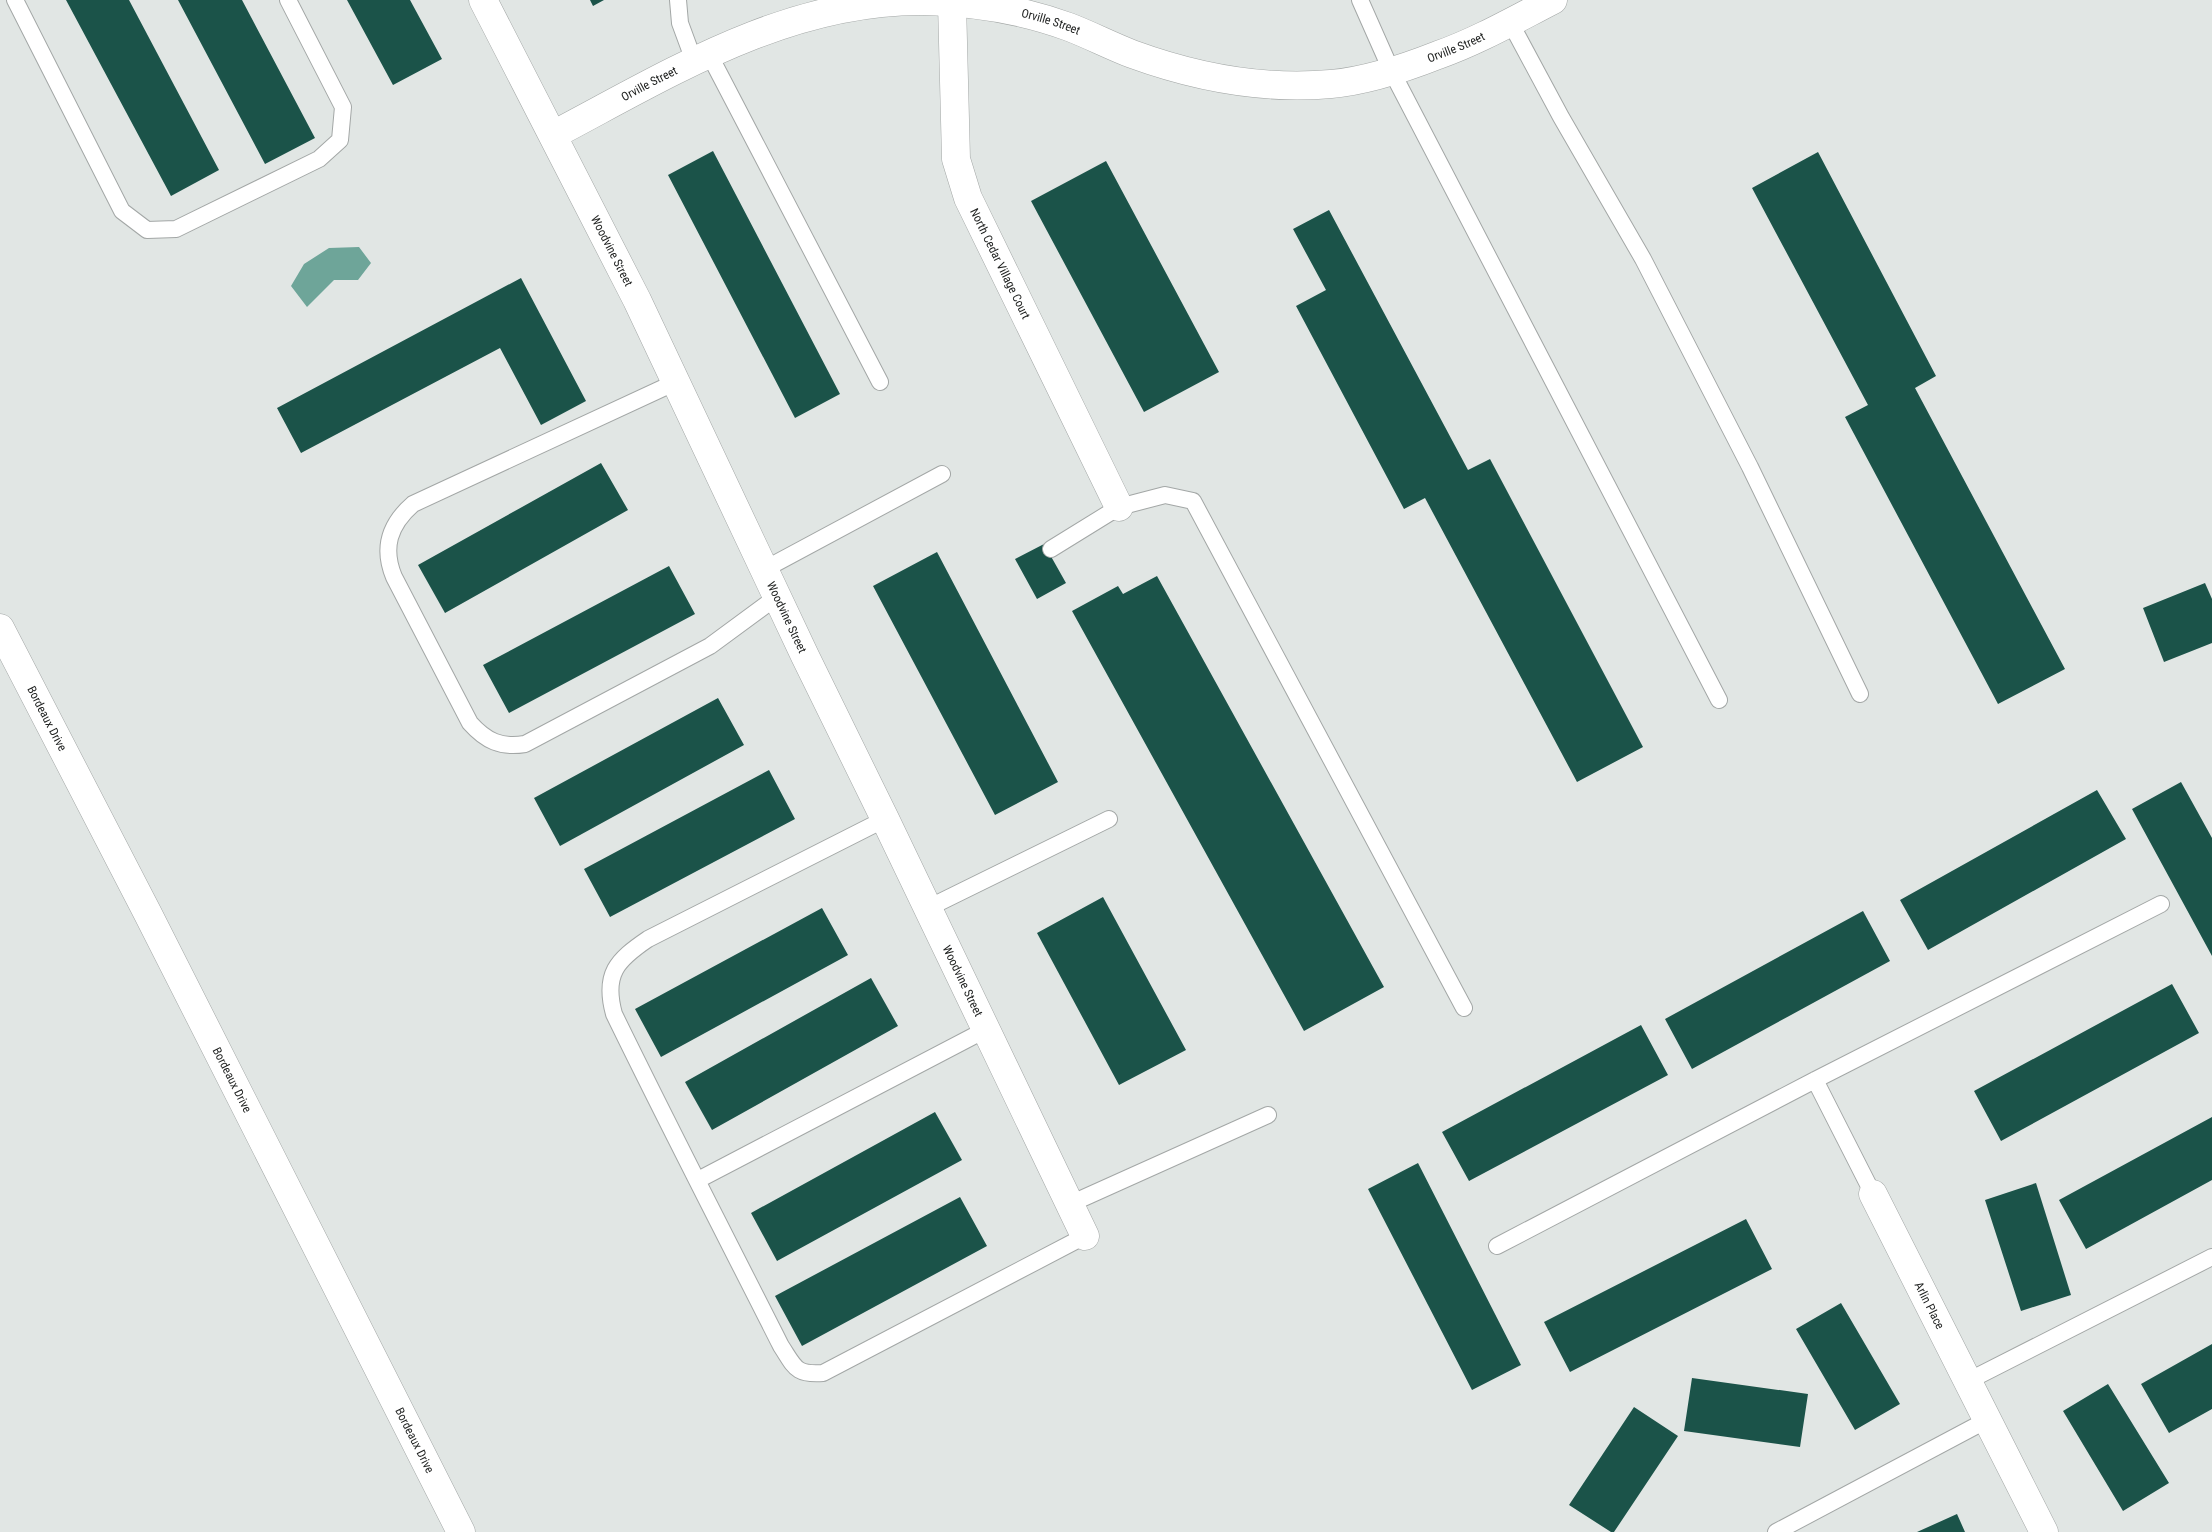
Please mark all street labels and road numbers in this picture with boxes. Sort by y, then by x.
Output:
street label: Orville Street [1020,6,1083,38]
street label: Orville Street [1425,29,1487,65]
street label: Orville Street [619,63,680,104]
street label: North Cedar Village Court [967,206,1033,322]
street label: Woodvine Street [588,213,636,289]
street label: Woodvine Street [764,579,810,656]
street label: Bordeaux Drive [24,684,70,754]
street label: Woodvine Street [940,943,986,1019]
street label: Bordeaux Drive [210,1045,255,1115]
street label: Arlin Place [1912,1280,1947,1332]
street label: Bordeaux Drive [392,1405,437,1476]

